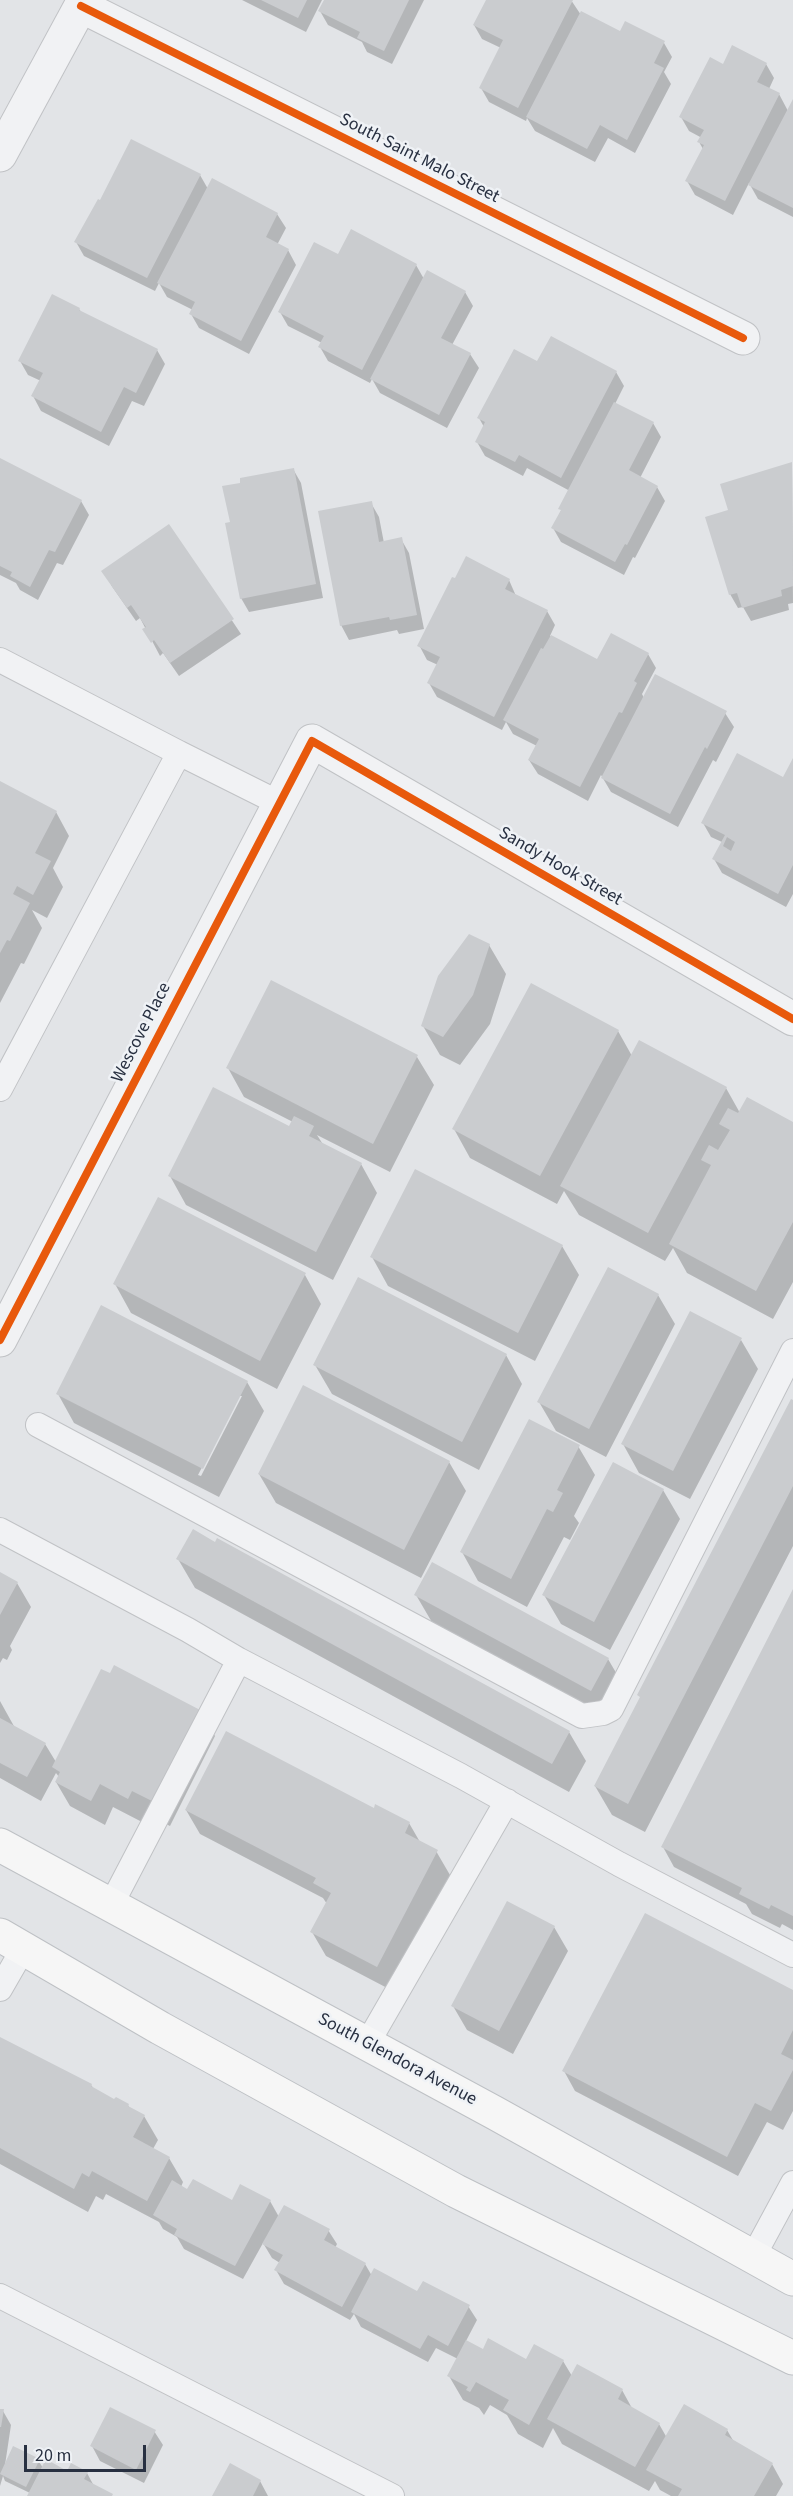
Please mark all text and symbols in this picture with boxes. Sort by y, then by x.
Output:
street label: South Saint Malo Street [335,109,503,209]
street label: Sandy Hook Street [494,823,626,911]
street label: Wescove Place [107,979,177,1087]
street label: South Glendora Avenue [314,2009,480,2111]
scale bar [27,2433,148,2471]
text: 20 m [35,2443,71,2468]

